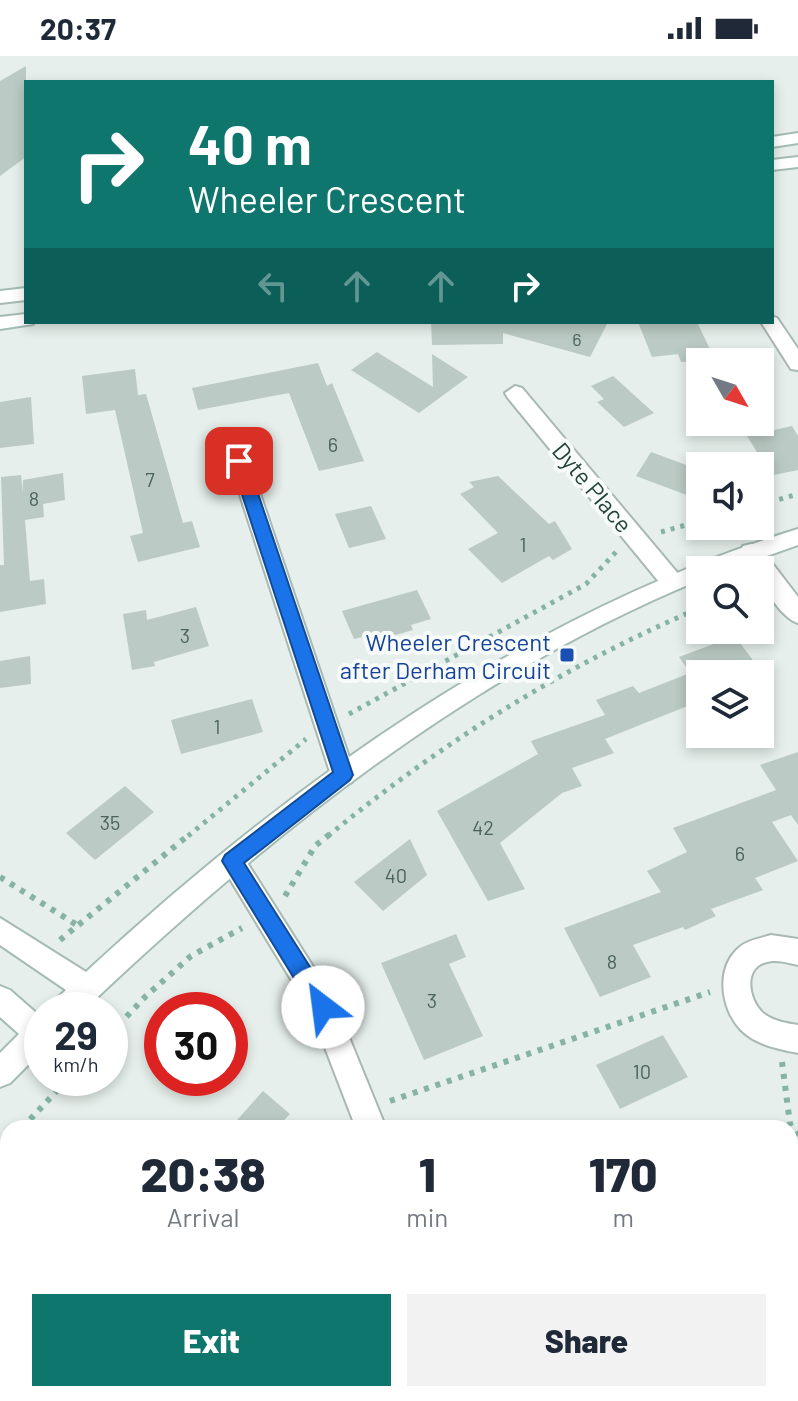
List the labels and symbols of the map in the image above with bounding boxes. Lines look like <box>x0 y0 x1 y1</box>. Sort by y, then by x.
house number: 6 <box>572 328 582 350</box>
north arrow <box>686 348 774 436</box>
pin <box>205 427 273 495</box>
house number: 6 <box>328 432 338 456</box>
street label: Dyte Place <box>547 436 639 538</box>
house number: 7 <box>145 467 155 491</box>
house number: 8 <box>29 486 39 510</box>
house number: 1 <box>520 532 527 556</box>
house number: 3 <box>180 623 190 647</box>
place label: Wheeler Crescent after Derham Circuit <box>340 627 551 684</box>
marker: Wheeler Crescent after Derham Circuit <box>558 646 576 664</box>
house number: 1 <box>214 714 221 738</box>
house number: 35 <box>100 810 120 834</box>
house number: 42 <box>472 815 494 839</box>
house number: 6 <box>735 841 745 865</box>
house number: 40 <box>385 863 407 887</box>
house number: 8 <box>607 949 617 973</box>
position arrow <box>281 965 365 1049</box>
house number: 3 <box>427 988 437 1012</box>
speed limit sign: 30 <box>144 992 248 1096</box>
house number: 10 <box>633 1059 651 1083</box>

